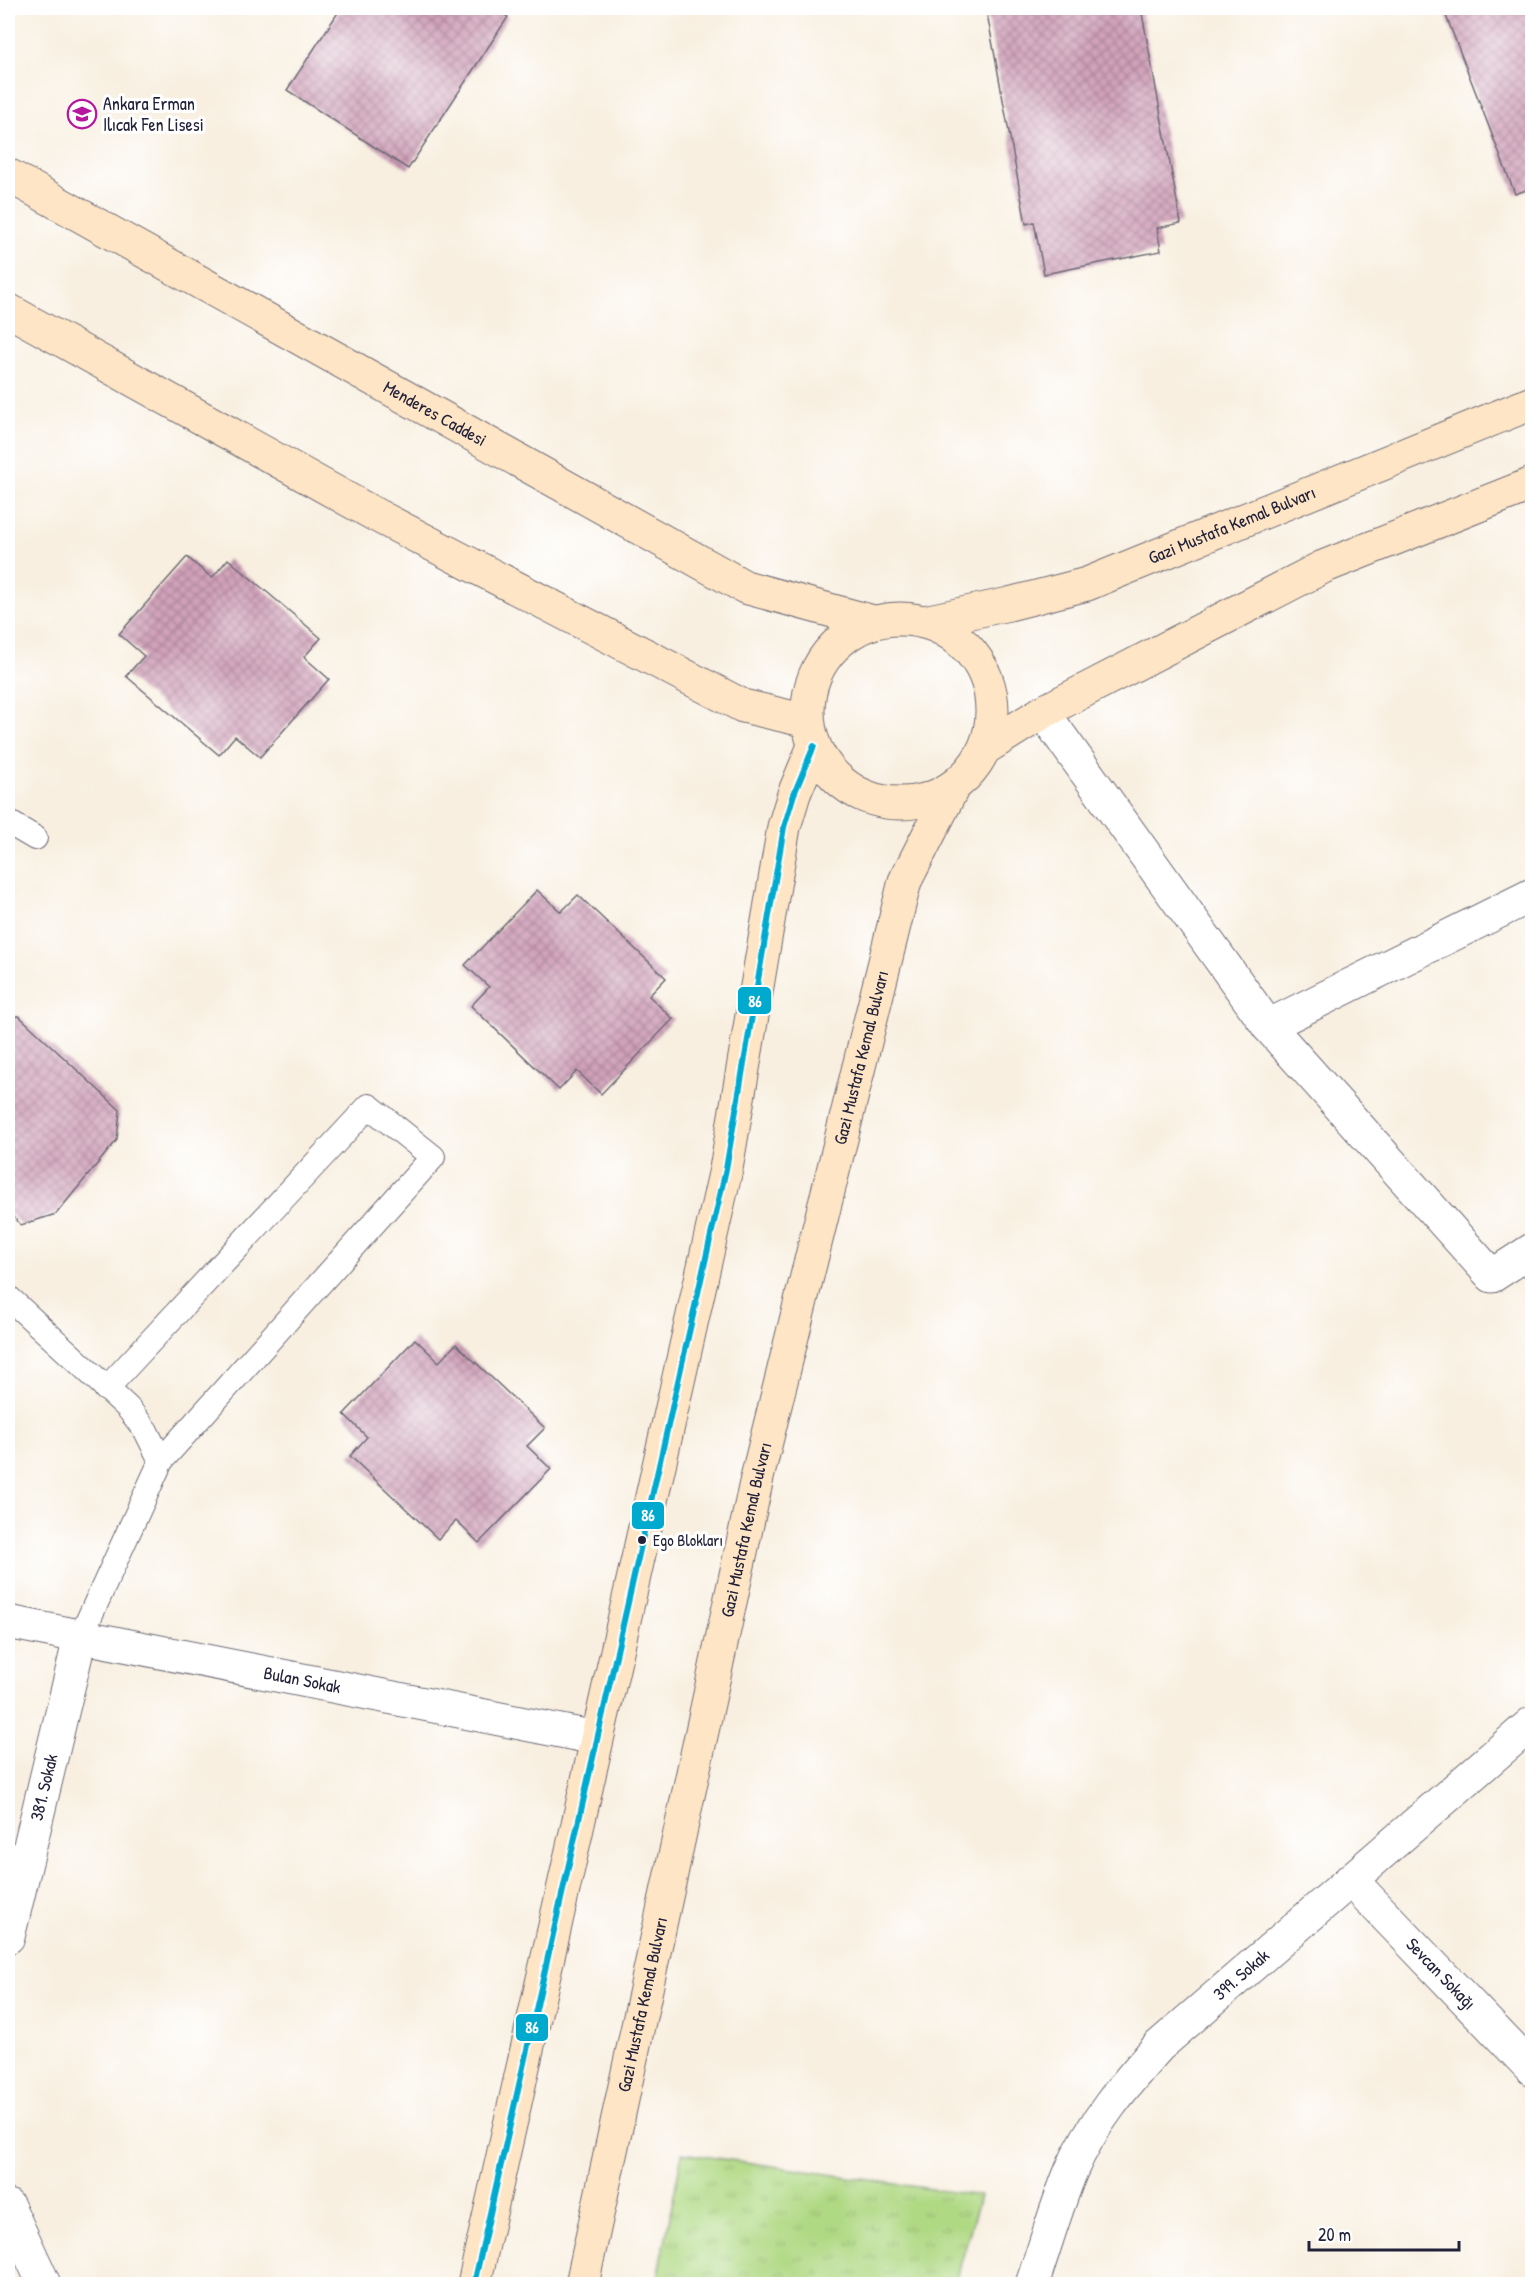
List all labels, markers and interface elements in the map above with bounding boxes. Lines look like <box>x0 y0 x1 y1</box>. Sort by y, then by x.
place label: Ankara Erman Ilıcak Fen Lisesi <box>103 91 204 137</box>
school or university icon: Ankara Erman Ilıcak Fen Lisesi <box>66 98 98 130</box>
street label: Menderes Caddesi <box>379 374 491 452</box>
street label: Gazi Mustafa Kemal Bulvarı <box>1144 479 1319 570</box>
street label: Gazi Mustafa Kemal Bulvarı <box>827 968 894 1147</box>
line badge: 86 <box>737 986 772 1015</box>
text: 86 <box>748 990 762 1012</box>
street label: Gazi Mustafa Kemal Bulvarı <box>714 1439 777 1619</box>
line badge: 86 <box>631 1501 665 1530</box>
text: 86 <box>641 1504 655 1526</box>
place label: Ego Blokları <box>653 1529 723 1551</box>
marker: Ego Blokları <box>636 1534 648 1546</box>
street label: Bulan Sokak <box>262 1660 344 1699</box>
street label: 381. Sokak <box>23 1751 64 1823</box>
street label: Gazi Mustafa Kemal Bulvarı <box>611 1914 673 2094</box>
street label: Sevcan Sokağı <box>1401 1932 1482 2015</box>
street label: 399. Sokak <box>1208 1943 1275 2006</box>
line badge: 86 <box>515 2013 549 2042</box>
text: 86 <box>525 2016 539 2038</box>
scale bar <box>1309 2214 1459 2252</box>
text: 20 m <box>1318 2222 1351 2247</box>

